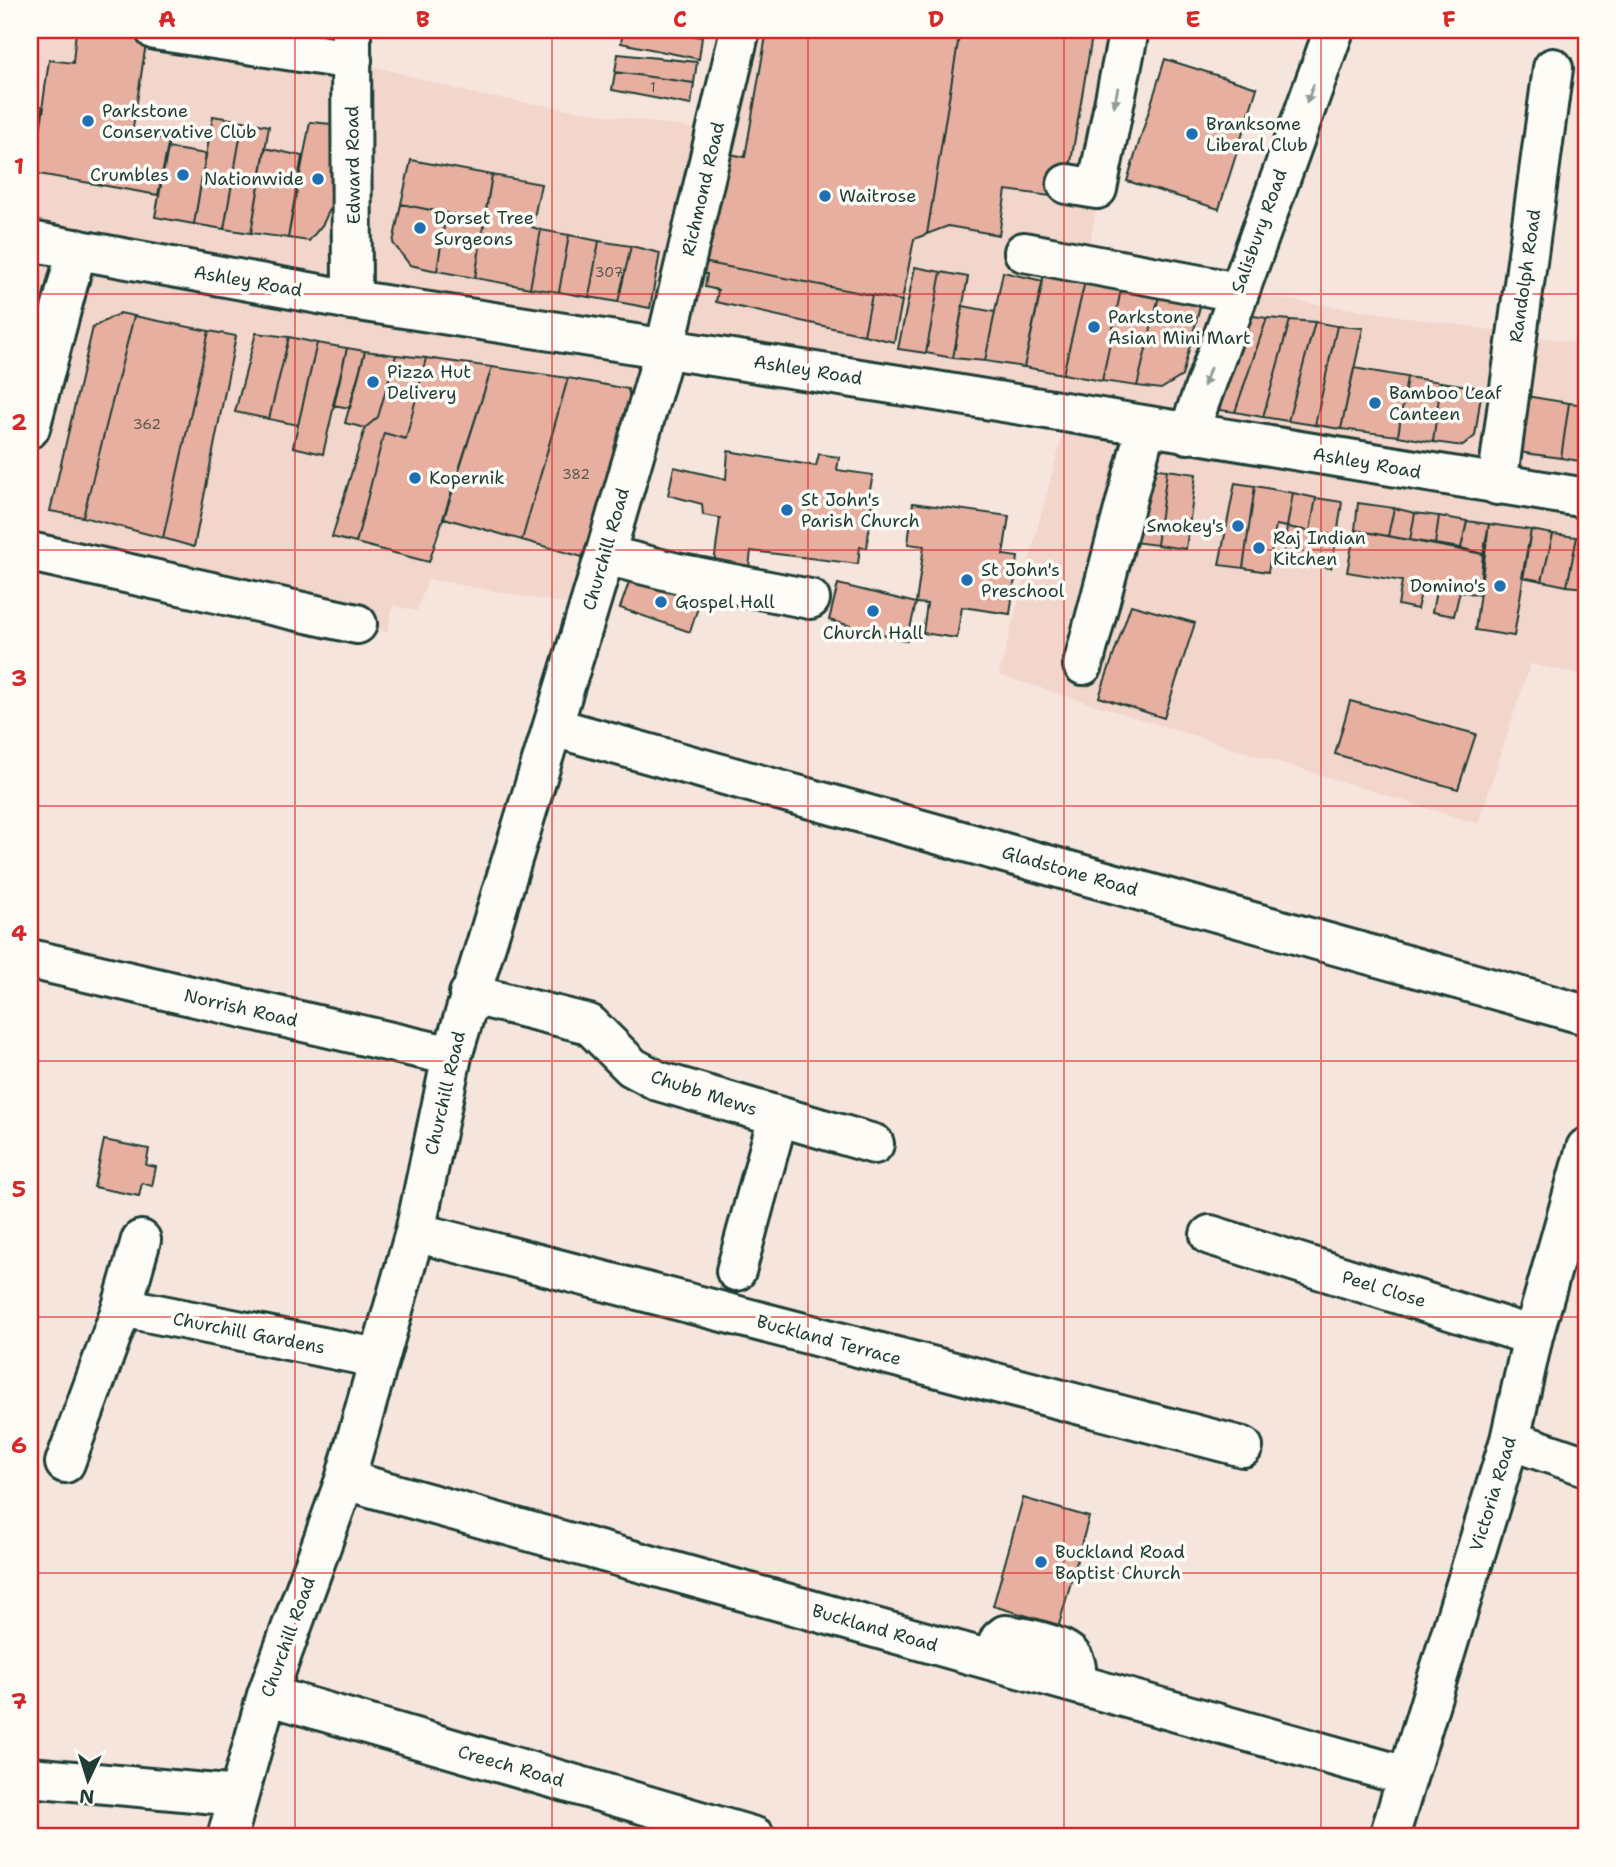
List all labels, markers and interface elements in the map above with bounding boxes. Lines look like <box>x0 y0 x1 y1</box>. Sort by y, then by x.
text: A <box>158 4 176 34</box>
text: B <box>416 4 430 34</box>
text: C <box>673 4 687 34</box>
text: D <box>928 4 944 34</box>
text: E <box>1185 4 1201 34</box>
text: F <box>1442 4 1456 34</box>
house number: 1 <box>650 78 656 96</box>
one-way arrow <box>1304 83 1315 104</box>
one-way arrow <box>1110 86 1121 108</box>
place label: Parkstone Conservative Club <box>102 99 257 144</box>
street label: Edward Road <box>340 105 366 225</box>
place label: Branksome Liberal Club <box>1206 112 1308 157</box>
marker: Parkstone Conservative Club <box>80 113 96 129</box>
street label: Richmond Road <box>676 120 730 258</box>
marker: Branksome Liberal Club <box>1184 126 1200 142</box>
text: 1 <box>14 151 24 181</box>
place label: Crumbles <box>90 163 169 187</box>
street label: Salisbury Road <box>1225 166 1293 296</box>
marker: Crumbles <box>175 167 191 183</box>
place label: Nationwide <box>204 167 304 191</box>
marker: Nationwide <box>310 171 326 187</box>
place label: Waitrose <box>839 184 916 208</box>
marker: Waitrose <box>817 188 833 204</box>
place label: Dorset Tree Surgeons <box>434 206 534 251</box>
street label: Randolph Road <box>1504 208 1546 344</box>
marker: Dorset Tree Surgeons <box>412 220 428 236</box>
street label: Ashley Road <box>192 260 304 302</box>
house number: 307 <box>595 263 623 281</box>
place label: Parkstone Asian Mini Mart <box>1108 305 1251 350</box>
marker: Parkstone Asian Mini Mart <box>1086 319 1102 335</box>
street label: Ashley Road <box>752 350 864 390</box>
place label: Pizza Hut Delivery <box>387 360 471 405</box>
one-way arrow <box>1201 366 1212 387</box>
marker: Pizza Hut Delivery <box>365 374 381 390</box>
place label: Bamboo Leaf Canteen <box>1389 381 1502 426</box>
marker: Bamboo Leaf Canteen <box>1367 395 1383 411</box>
text: 2 <box>11 407 27 437</box>
house number: 362 <box>133 415 161 433</box>
street label: Ashley Road <box>1311 442 1423 484</box>
house number: 382 <box>562 465 590 483</box>
place label: Kopernik <box>429 466 505 490</box>
marker: Kopernik <box>407 470 423 486</box>
street label: Churchill Road <box>577 485 635 613</box>
place label: St John's Parish Church <box>801 488 920 533</box>
marker: St John's Parish Church <box>779 502 795 518</box>
place label: Smokey's <box>1147 514 1224 538</box>
marker: Smokey's <box>1230 518 1246 534</box>
place label: Raj Indian Kitchen <box>1273 526 1366 571</box>
marker: Raj Indian Kitchen <box>1251 540 1267 556</box>
place label: St John's Preschool <box>981 558 1065 603</box>
marker: St John's Preschool <box>959 572 975 588</box>
place label: Domino's <box>1410 574 1486 598</box>
marker: Domino's <box>1492 578 1508 594</box>
place label: Gospel Hall <box>675 590 775 614</box>
marker: Gospel Hall <box>653 594 669 610</box>
marker: Church Hall <box>865 603 881 619</box>
place label: Church Hall <box>823 621 924 645</box>
text: 3 <box>11 663 27 693</box>
street label: Gladstone Road <box>999 840 1141 902</box>
text: 4 <box>11 918 27 948</box>
street label: Norrish Road <box>182 983 300 1033</box>
street label: Churchill Road <box>419 1029 471 1157</box>
street label: Chubb Mews <box>648 1064 760 1122</box>
text: 5 <box>12 1174 26 1204</box>
street label: Peel Close <box>1339 1265 1429 1313</box>
street label: Churchill Gardens <box>171 1306 327 1360</box>
street label: Buckland Terrace <box>754 1309 904 1371</box>
text: 6 <box>11 1430 27 1460</box>
street label: Victoria Road <box>1464 1434 1522 1554</box>
place label: Buckland Road Baptist Church <box>1055 1540 1185 1585</box>
marker: Buckland Road Baptist Church <box>1033 1554 1049 1570</box>
street label: Churchill Road <box>255 1574 321 1700</box>
street label: Buckland Road <box>809 1599 941 1657</box>
text: 7 <box>11 1686 27 1716</box>
street label: Creech Road <box>455 1739 567 1793</box>
north arrow <box>52 1744 122 1814</box>
text: N <box>78 1783 95 1809</box>

